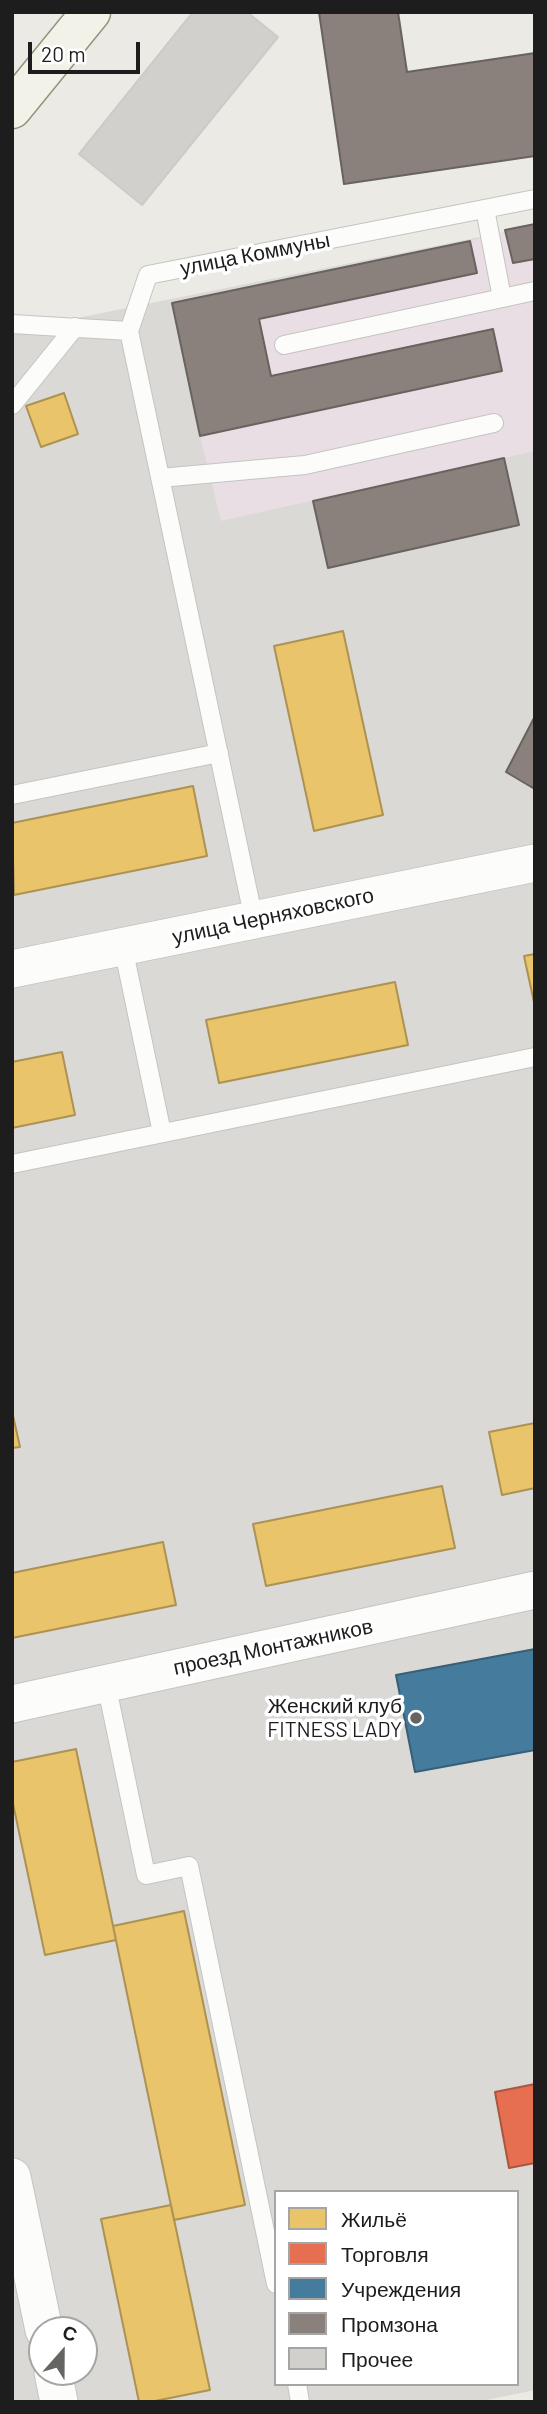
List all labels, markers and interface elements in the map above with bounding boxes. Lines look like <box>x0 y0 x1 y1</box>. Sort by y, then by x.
scale bar <box>32 28 144 72</box>
text: 20 m <box>41 41 86 66</box>
street label: улица Коммуны <box>178 227 332 281</box>
street label: улица Черняховского <box>170 882 376 950</box>
street label: проезд Монтажников <box>171 1614 375 1680</box>
place label: Женский клуб FITNESS LADY <box>267 1693 402 1743</box>
marker: Женский клуб FITNESS LADY <box>408 1710 424 1726</box>
legend <box>274 2190 519 2386</box>
text: Жильё <box>341 2206 407 2231</box>
text: Торговля <box>341 2241 429 2266</box>
text: Учреждения <box>341 2276 461 2301</box>
text: Промзона <box>341 2311 438 2336</box>
north arrow <box>28 2316 98 2386</box>
text: С <box>59 2320 81 2346</box>
text: Прочее <box>341 2346 413 2371</box>

